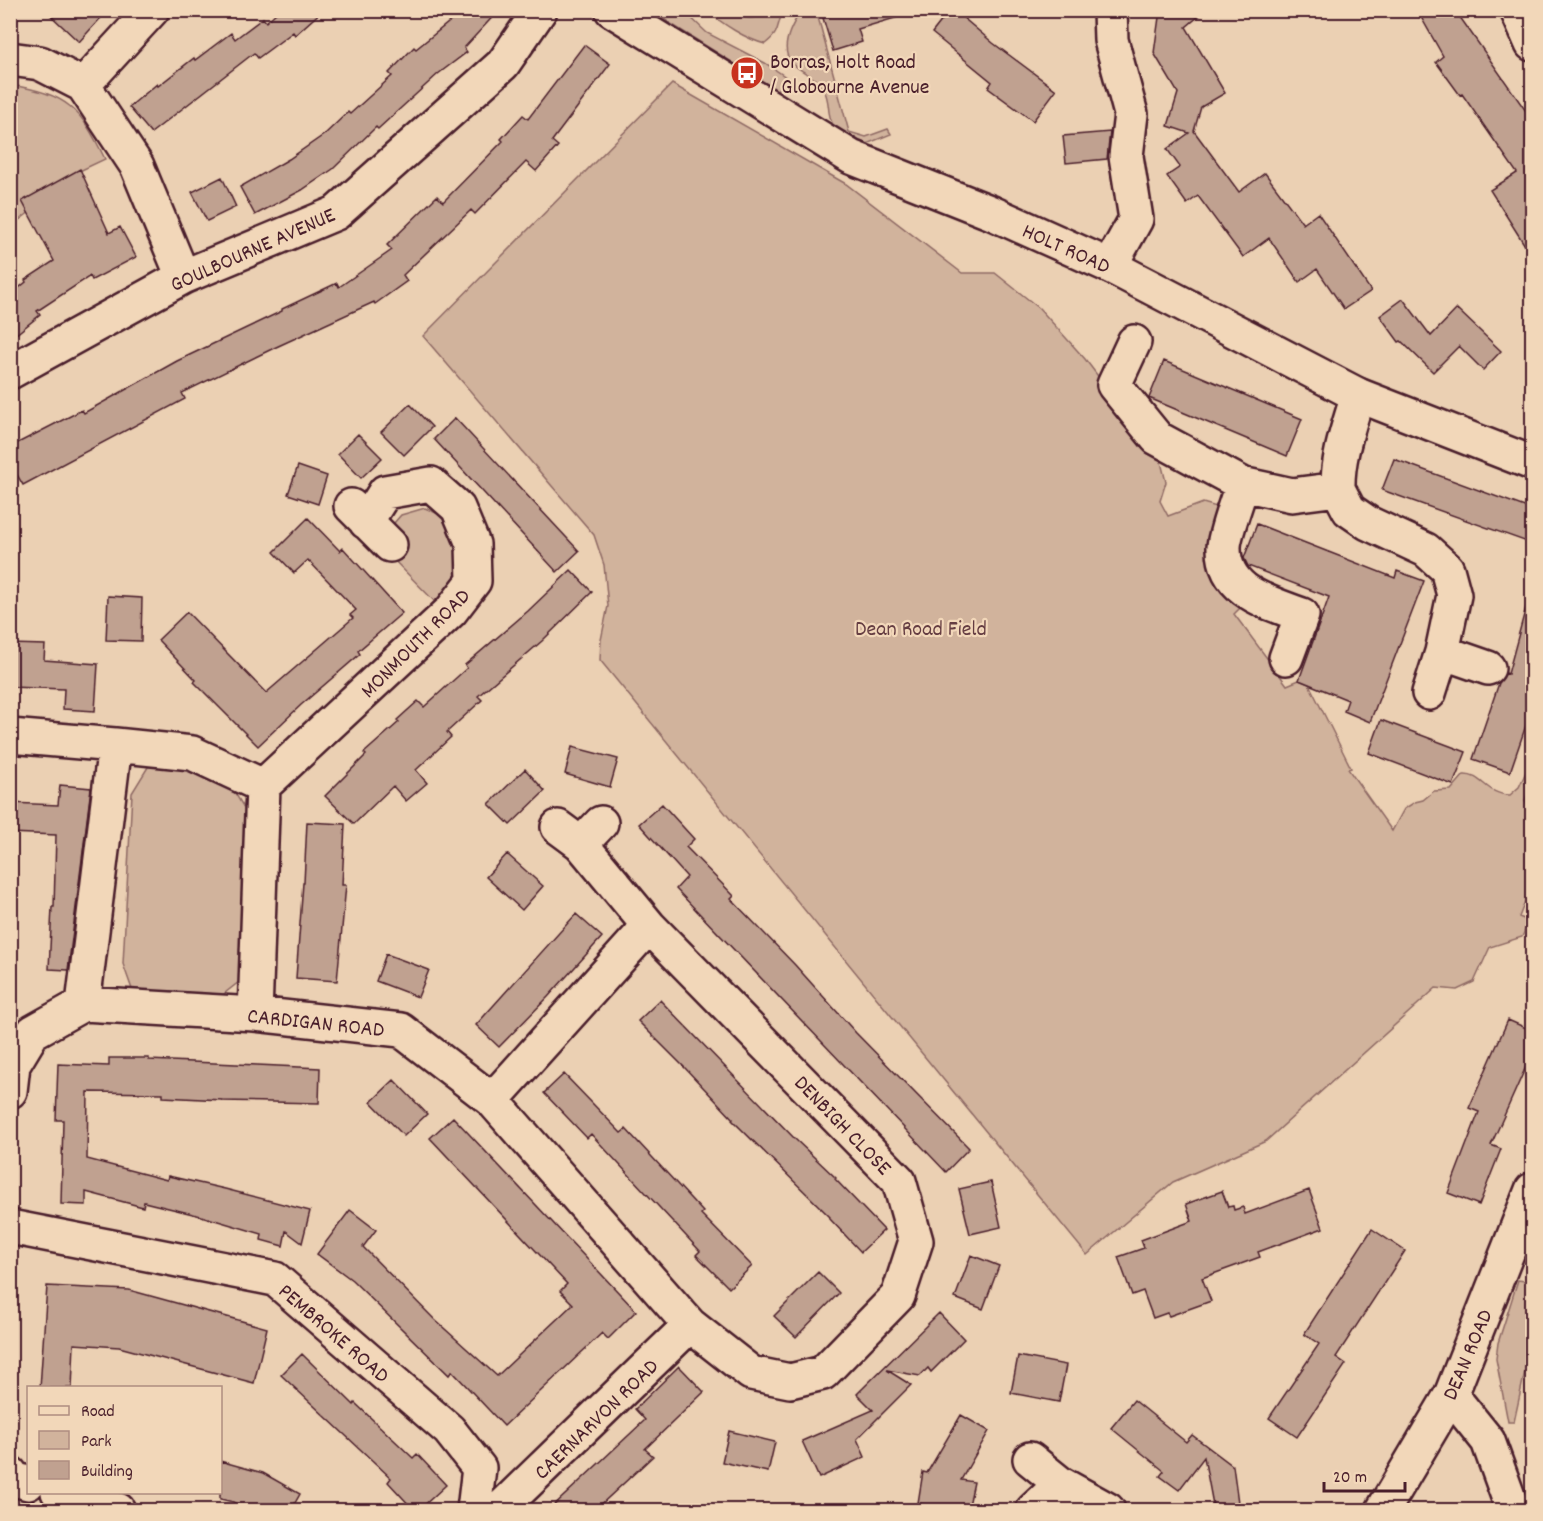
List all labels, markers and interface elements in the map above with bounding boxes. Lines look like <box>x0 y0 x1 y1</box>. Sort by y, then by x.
place label: Borras, Holt Road / Globourne Avenue <box>770 48 929 104</box>
bus stop icon: Borras, Holt Road / Globourne Avenue <box>729 55 765 91</box>
street label: GOULBOURNE AVENUE <box>166 201 341 301</box>
street label: HOLT ROAD <box>1017 217 1115 283</box>
street label: MONMOUTH ROAD <box>354 582 478 706</box>
park label: Dean Road Field <box>855 615 987 646</box>
street label: CARDIGAN ROAD <box>246 1002 386 1047</box>
street label: DENBIGH CLOSE <box>786 1069 897 1184</box>
street label: PEMBROKE ROAD <box>270 1277 395 1392</box>
street label: DEAN ROAD <box>1436 1305 1502 1406</box>
street label: CAERNARVON ROAD <box>528 1353 667 1488</box>
legend <box>27 1386 222 1494</box>
text: Road <box>81 1400 115 1425</box>
text: Park <box>81 1430 112 1455</box>
scale bar <box>1324 1455 1405 1493</box>
text: Building <box>81 1460 133 1485</box>
text: 20 m <box>1333 1466 1367 1491</box>

